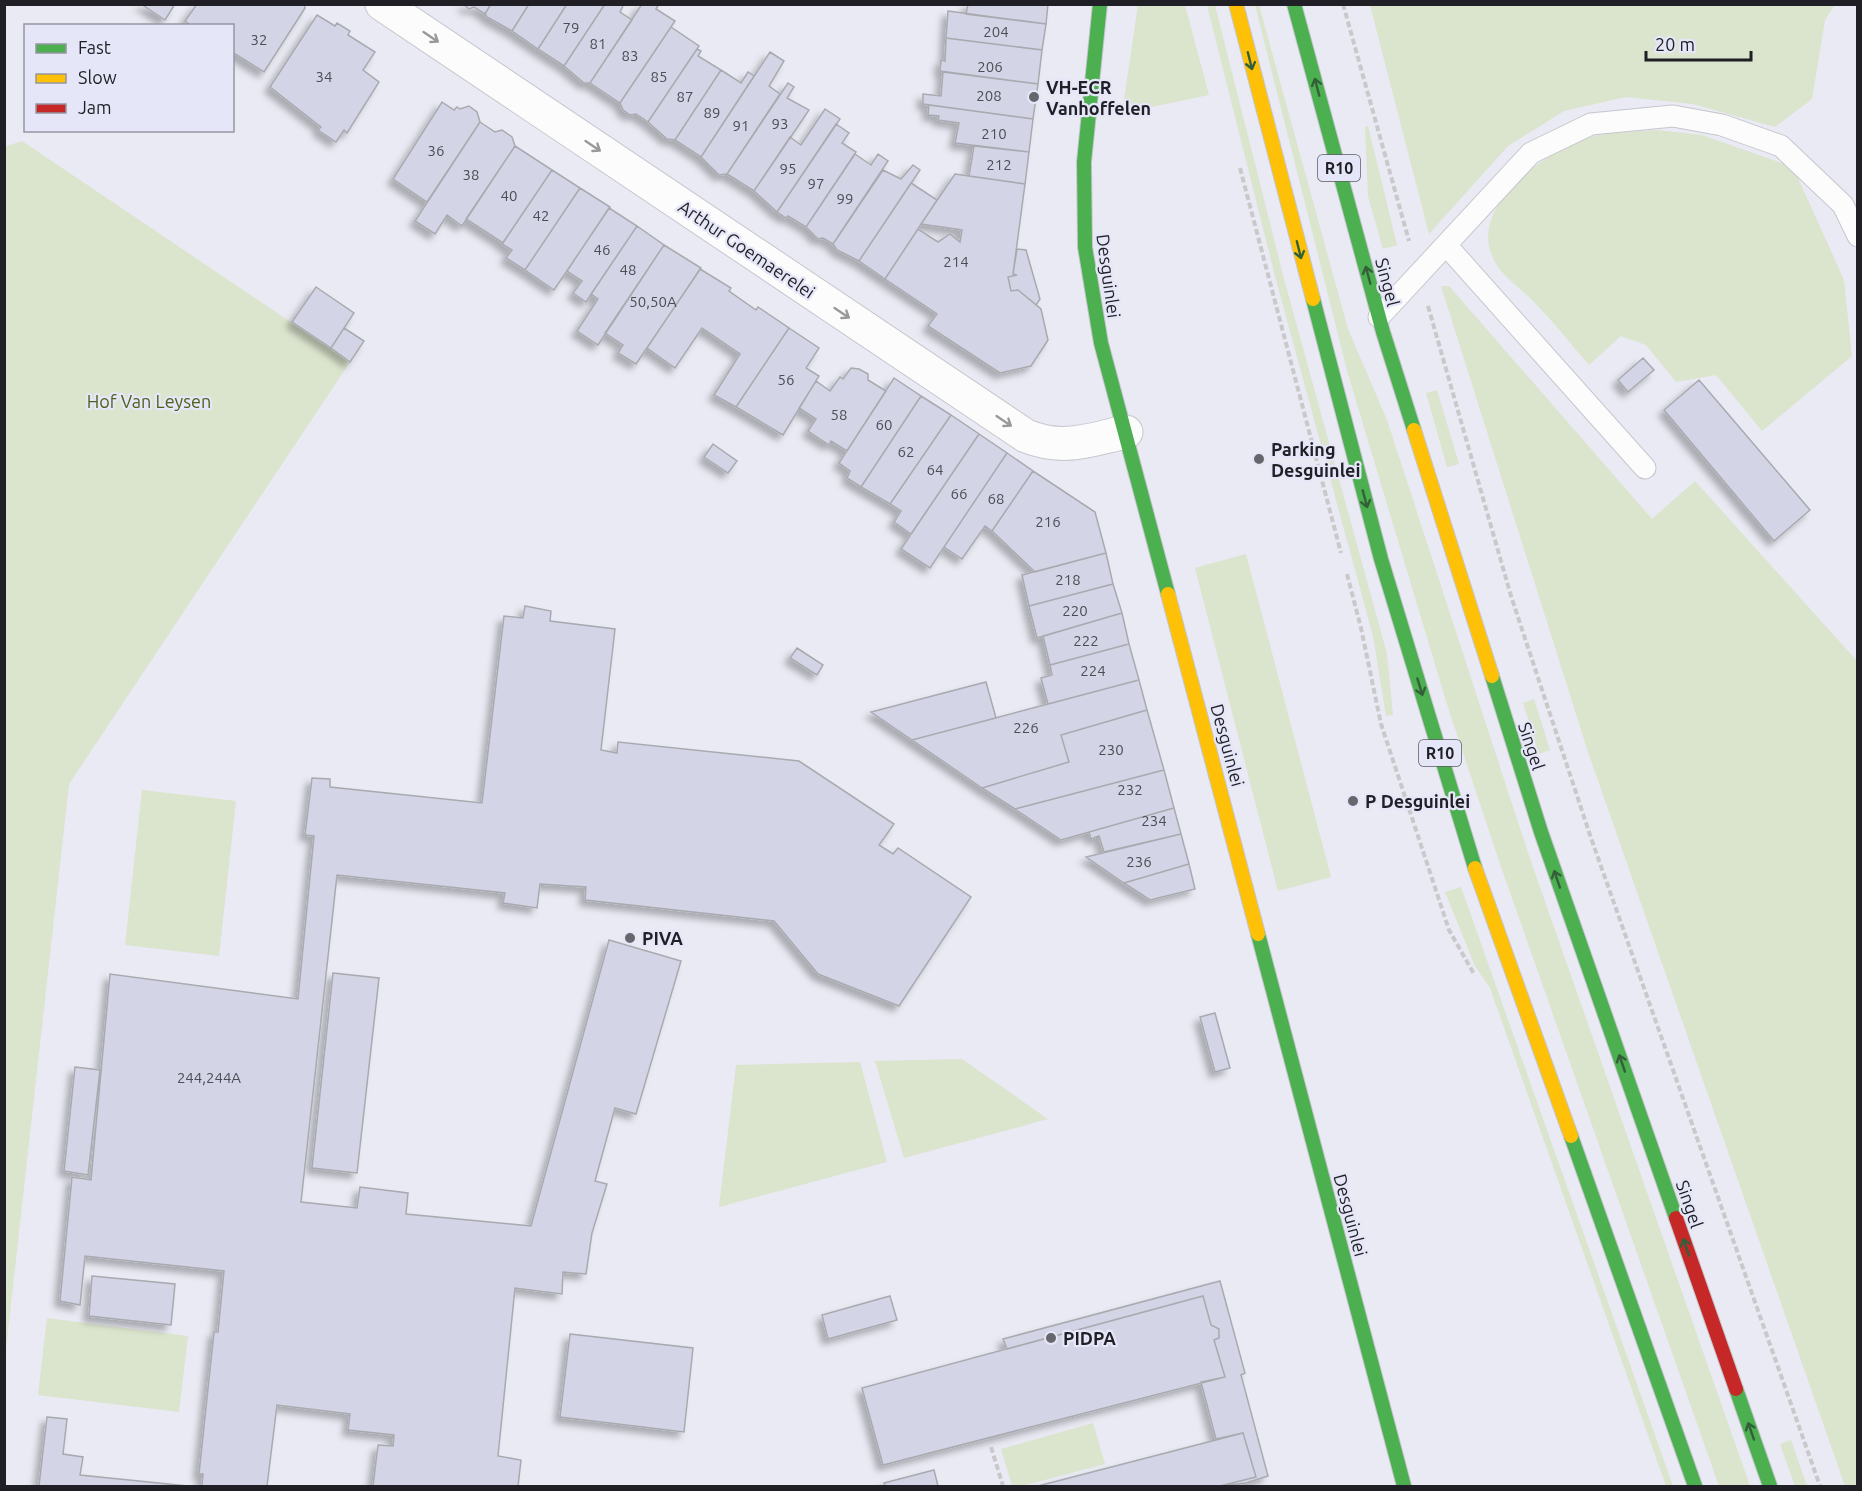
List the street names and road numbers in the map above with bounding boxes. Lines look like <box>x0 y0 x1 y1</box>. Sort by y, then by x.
road number: R10 <box>1318 155 1360 181</box>
street label: Arthur Goemaerelei <box>675 196 819 302</box>
street label: Desguinlei <box>1093 233 1125 319</box>
street label: Singel <box>1372 256 1404 309</box>
street label: Desguinlei <box>1207 701 1249 789</box>
street label: Singel <box>1515 720 1549 773</box>
road number: R10 <box>1419 740 1461 766</box>
street label: Desguinlei <box>1330 1171 1372 1259</box>
street label: Singel <box>1673 1178 1708 1231</box>

